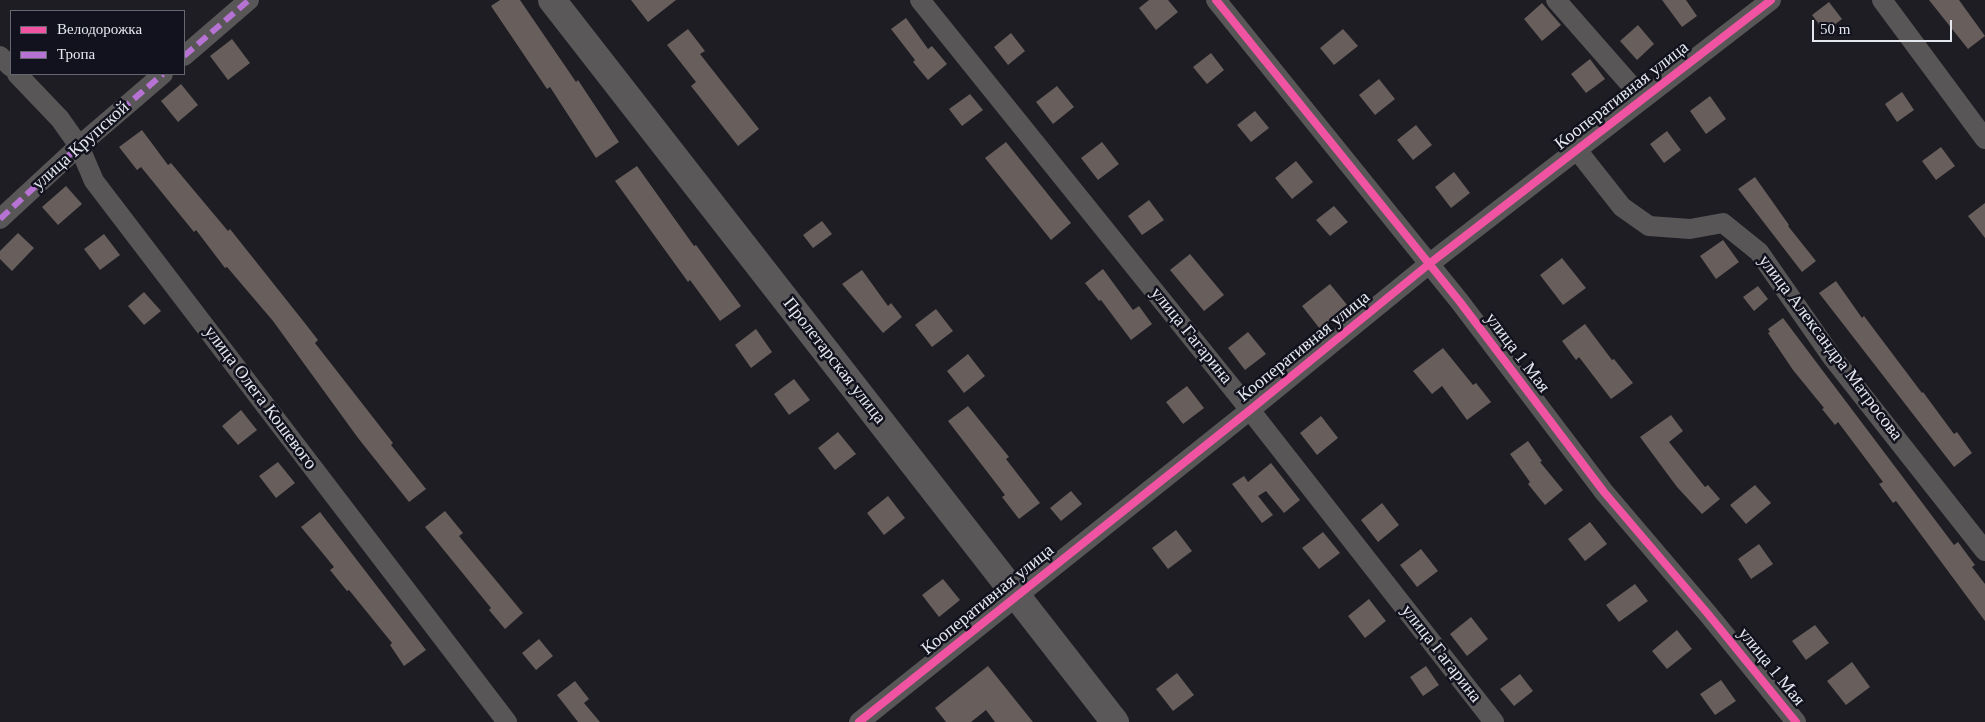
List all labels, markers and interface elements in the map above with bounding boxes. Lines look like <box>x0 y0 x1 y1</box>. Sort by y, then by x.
legend <box>10 10 185 75</box>
scale bar <box>1815 10 1955 42</box>
text: Велодорожка <box>57 21 142 37</box>
text: 50 m <box>1820 21 1850 37</box>
street label: Кооперативная улица <box>1551 37 1693 155</box>
text: Тропа <box>57 46 95 62</box>
street label: улица Крупской <box>28 97 134 195</box>
street label: улица Александра Матросова <box>1753 251 1907 445</box>
street label: улица Гагарина <box>1145 283 1237 389</box>
street label: Кооперативная улица <box>1233 287 1375 407</box>
street label: Пролетарская улица <box>778 293 890 429</box>
street label: улица 1 Мая <box>1480 309 1554 397</box>
street label: улица Олега Кошевого <box>199 322 321 474</box>
street label: Кооперативная улица <box>917 540 1059 660</box>
street label: улица Гагарина <box>1396 601 1486 707</box>
street label: улица 1 Мая <box>1733 623 1809 711</box>

